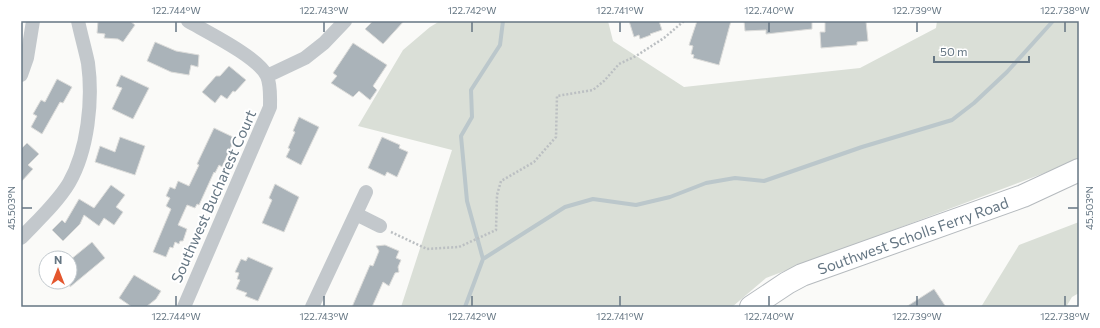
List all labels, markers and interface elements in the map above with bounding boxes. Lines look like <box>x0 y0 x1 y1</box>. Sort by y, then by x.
text: 122.744°W <box>151 4 201 16</box>
text: 122.743°W <box>300 4 348 16</box>
text: 122.742°W <box>448 4 496 16</box>
text: 122.741°W <box>596 4 644 16</box>
text: 122.740°W <box>744 4 794 16</box>
text: 122.739°W <box>892 4 942 16</box>
text: 122.738°W <box>1040 4 1090 16</box>
scale bar <box>934 38 1029 64</box>
text: 50 m <box>940 44 968 58</box>
street label: Southwest Bucharest Court <box>167 107 259 285</box>
text: 45.503°N <box>5 186 17 230</box>
text: 45.503°N <box>1083 186 1095 230</box>
street label: Southwest Scholls Ferry Road <box>815 193 1011 278</box>
north arrow <box>38 250 78 290</box>
text: N <box>54 253 62 266</box>
text: 122.744°W <box>151 310 201 322</box>
text: 122.743°W <box>300 310 348 322</box>
text: 122.742°W <box>448 310 496 322</box>
text: 122.741°W <box>596 310 644 322</box>
text: 122.740°W <box>744 310 794 322</box>
text: 122.739°W <box>892 310 942 322</box>
text: 122.738°W <box>1040 310 1090 322</box>

